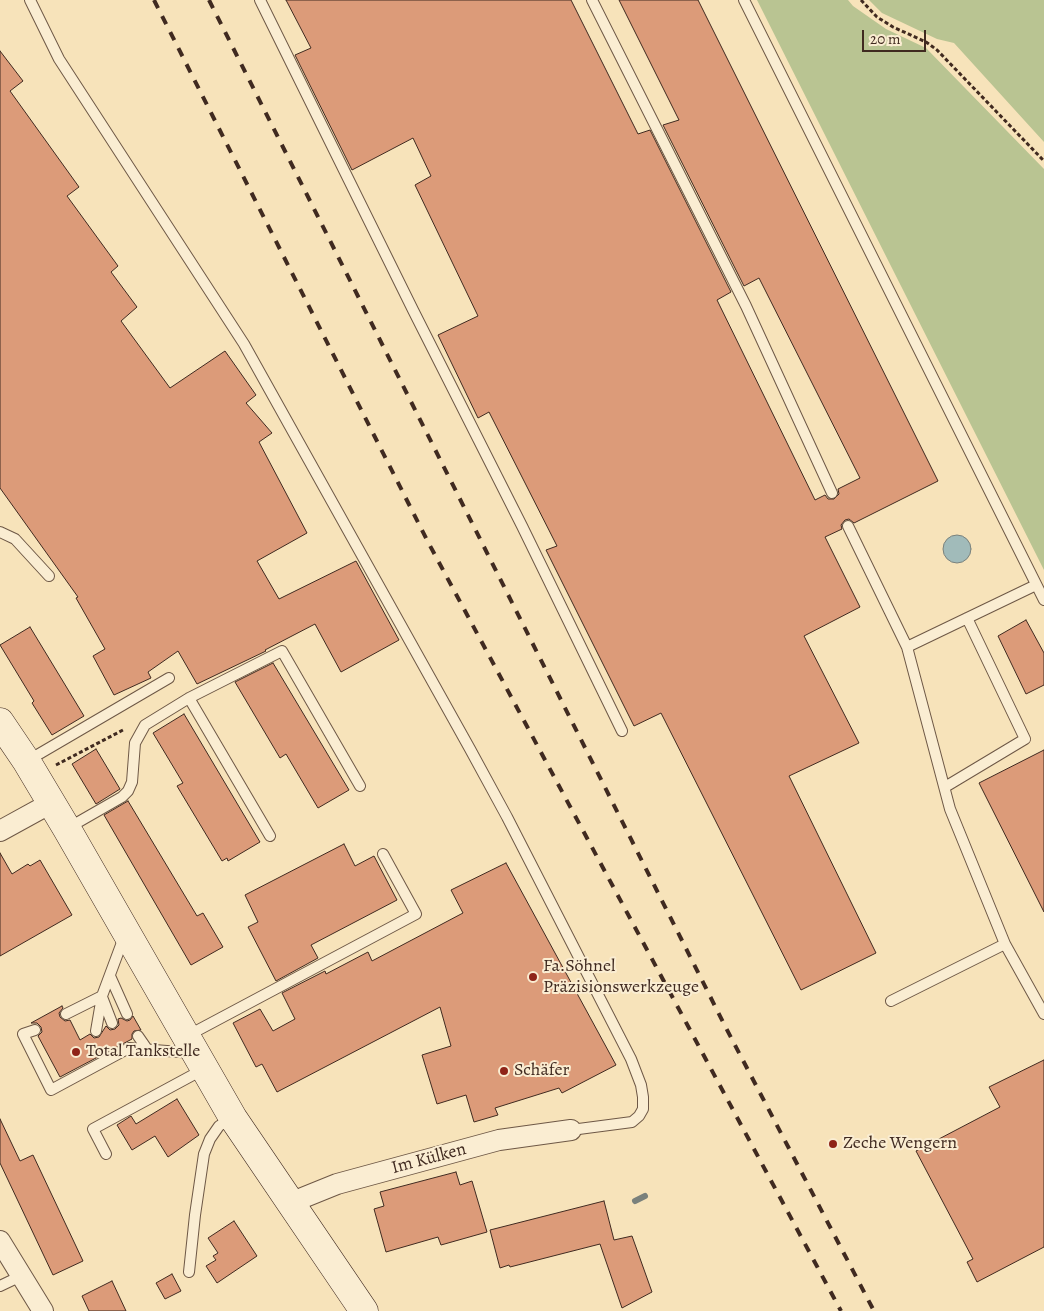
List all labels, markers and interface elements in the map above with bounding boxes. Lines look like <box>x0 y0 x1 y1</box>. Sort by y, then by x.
scale bar <box>864 20 928 52</box>
text: 20 m <box>870 29 901 49</box>
place label: Fa.Söhnel Präzisionswerkzeuge <box>543 956 699 999</box>
marker: Fa.Söhnel Präzisionswerkzeuge <box>527 971 539 983</box>
place label: Total Tankstelle <box>86 1041 200 1063</box>
marker: Total Tankstelle <box>70 1046 82 1058</box>
place label: Schäfer <box>514 1060 569 1082</box>
marker: Schäfer <box>498 1065 510 1077</box>
place label: Zeche Wengern <box>843 1133 957 1155</box>
marker: Zeche Wengern <box>827 1138 839 1150</box>
street label: Im Külken <box>389 1139 469 1179</box>

